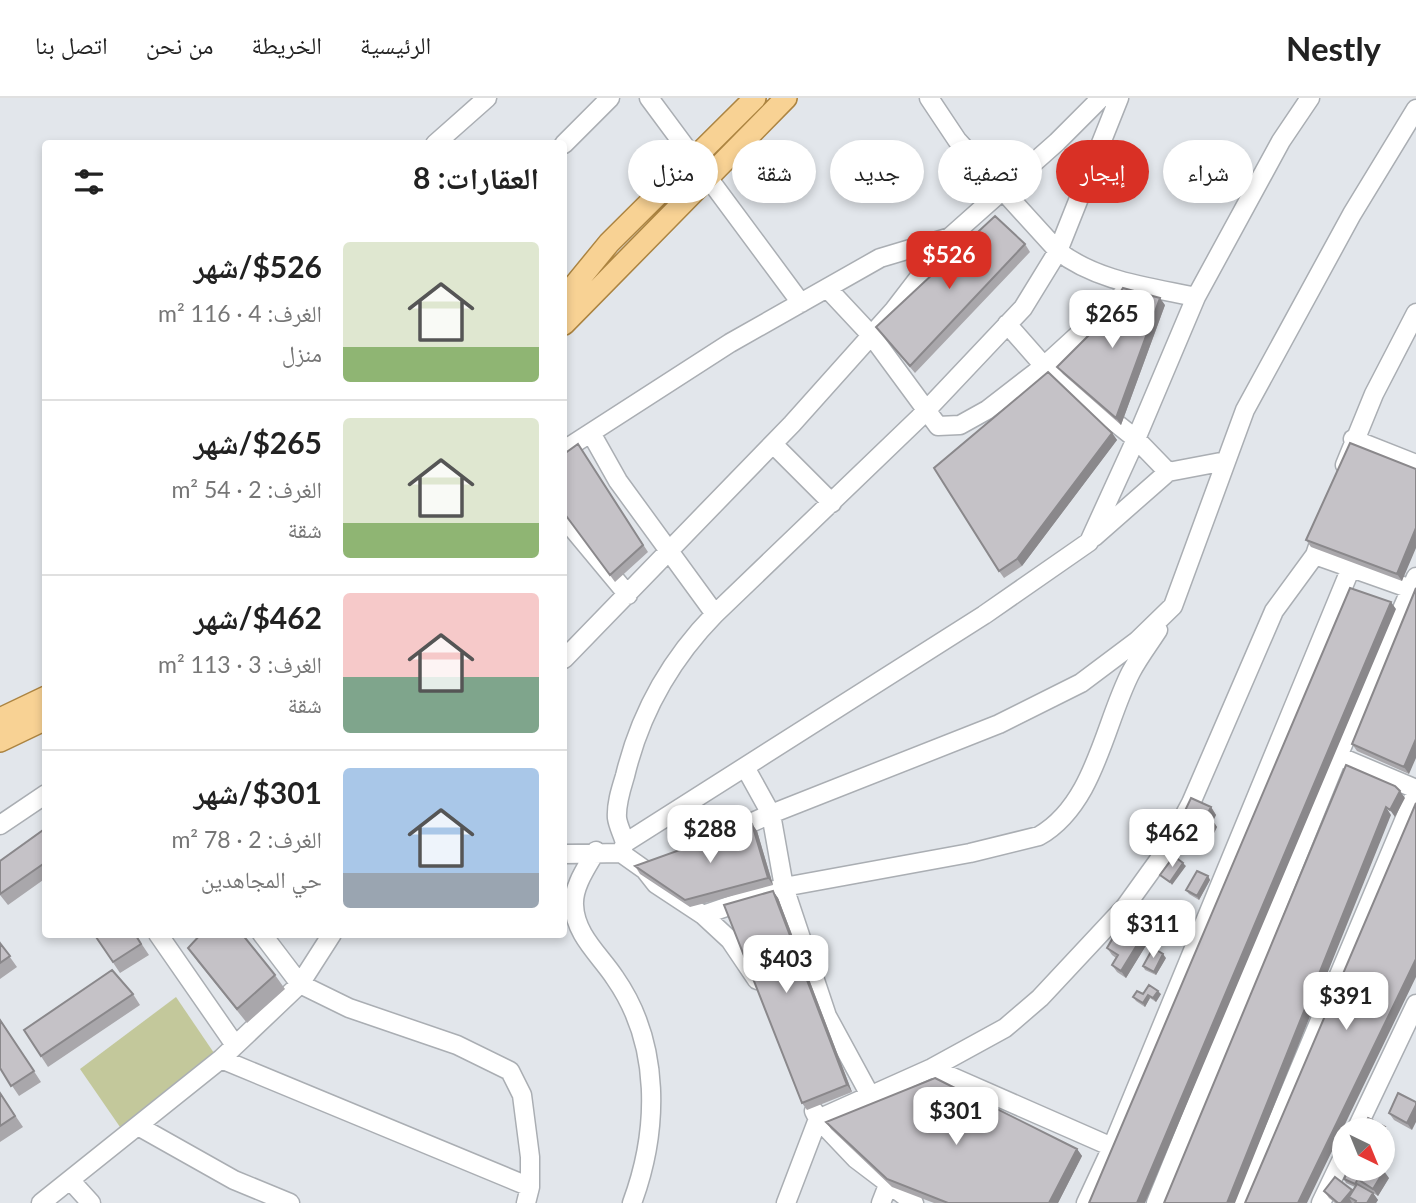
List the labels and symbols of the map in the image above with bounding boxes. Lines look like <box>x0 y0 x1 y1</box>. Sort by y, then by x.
pin: $526 <box>908 232 990 291</box>
pin: $265 <box>1071 290 1153 350</box>
pin: $288 <box>669 806 751 865</box>
pin: $462 <box>1131 810 1213 869</box>
pin: $311 <box>1112 900 1194 960</box>
pin: $403 <box>745 936 827 995</box>
pin: $391 <box>1305 972 1387 1032</box>
pin: $301 <box>915 1088 997 1147</box>
north arrow <box>1332 1118 1395 1181</box>

